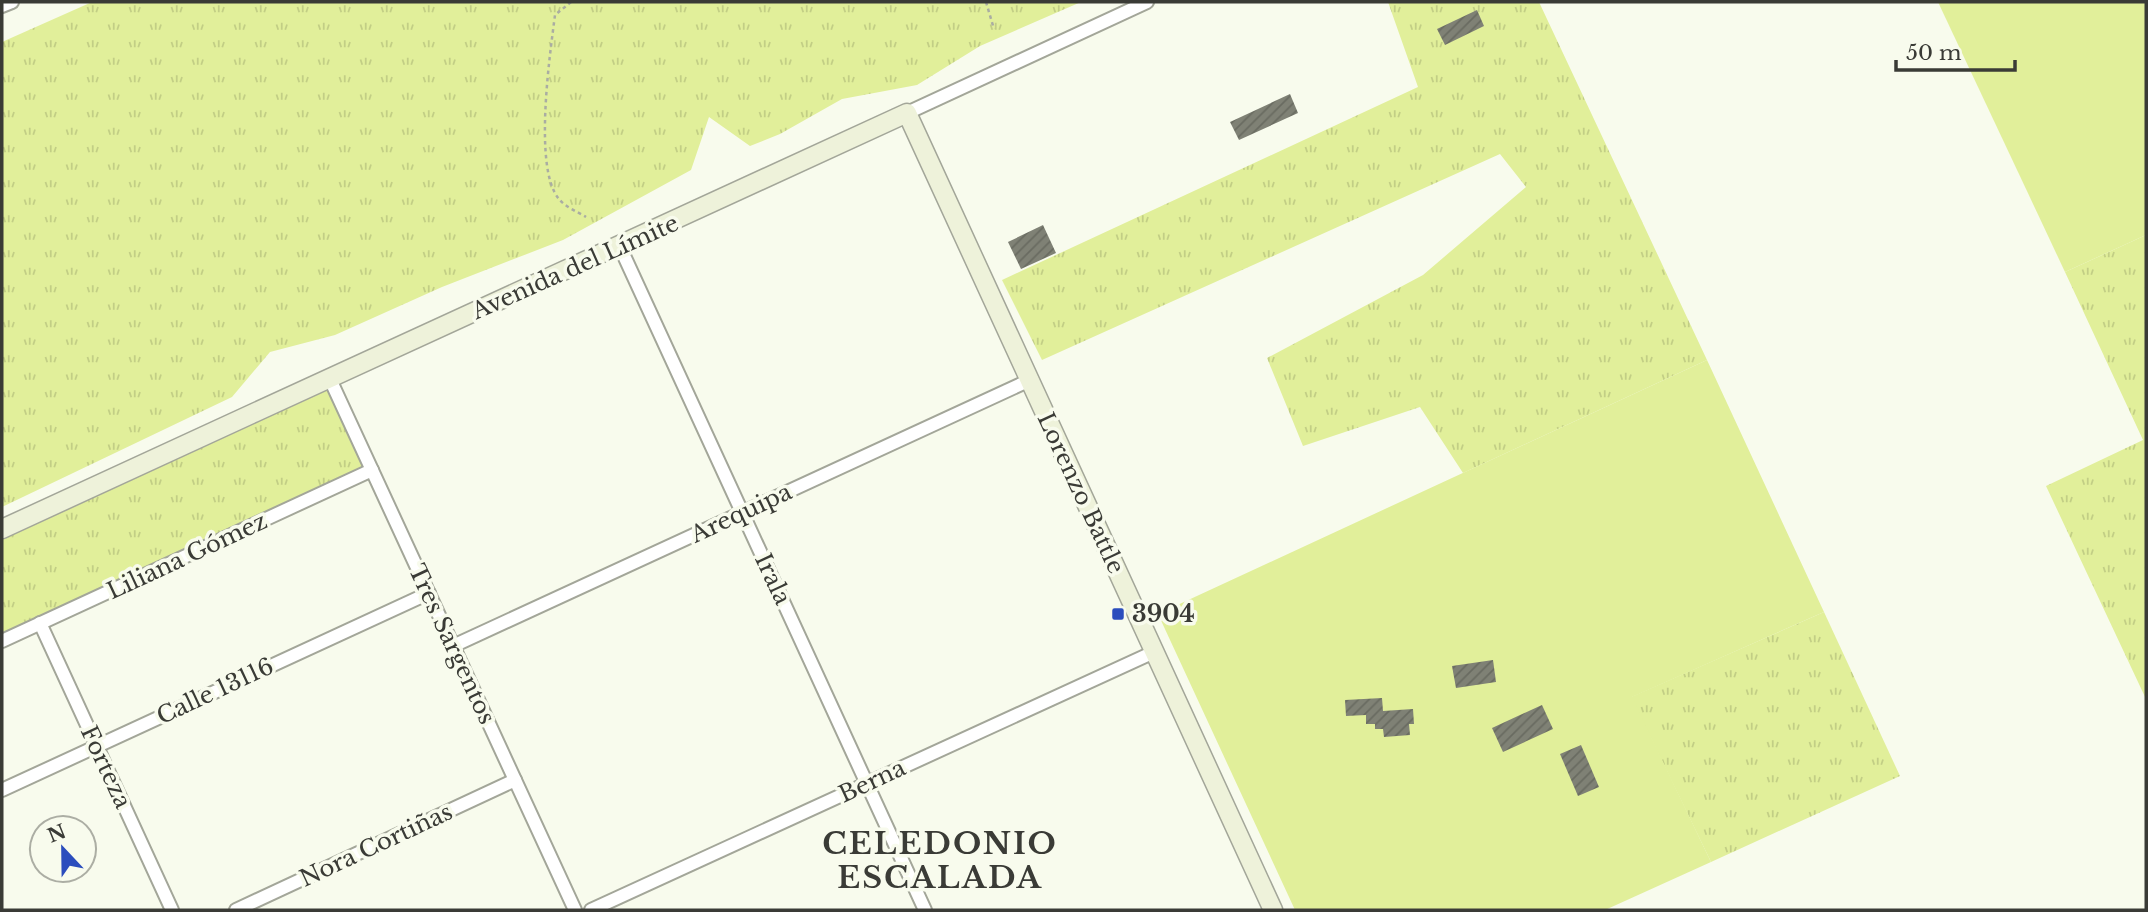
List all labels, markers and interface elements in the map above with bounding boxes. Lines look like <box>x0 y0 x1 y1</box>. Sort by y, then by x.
scale bar <box>1896 28 2015 72</box>
text: 50 m <box>1906 40 1962 66</box>
street label: Avenida del Límite <box>466 209 683 326</box>
street label: Lorenzo Battle <box>1031 408 1131 578</box>
street label: Arequipa <box>685 477 796 549</box>
street label: Liliana Gómez <box>103 507 271 605</box>
street label: Irala <box>749 549 797 609</box>
street label: Tres Sargentos <box>403 560 501 728</box>
place label: 3904 <box>1132 600 1195 628</box>
marker: 3904 <box>1110 606 1126 622</box>
street label: Calle 13116 <box>152 652 278 730</box>
street label: Forteza <box>75 721 137 813</box>
street label: Berna <box>834 753 910 809</box>
street label: Nora Cortiñas <box>295 797 457 893</box>
north arrow <box>28 814 98 884</box>
text: N <box>44 820 70 848</box>
district label: CELEDONIO ESCALADA <box>822 825 1058 896</box>

